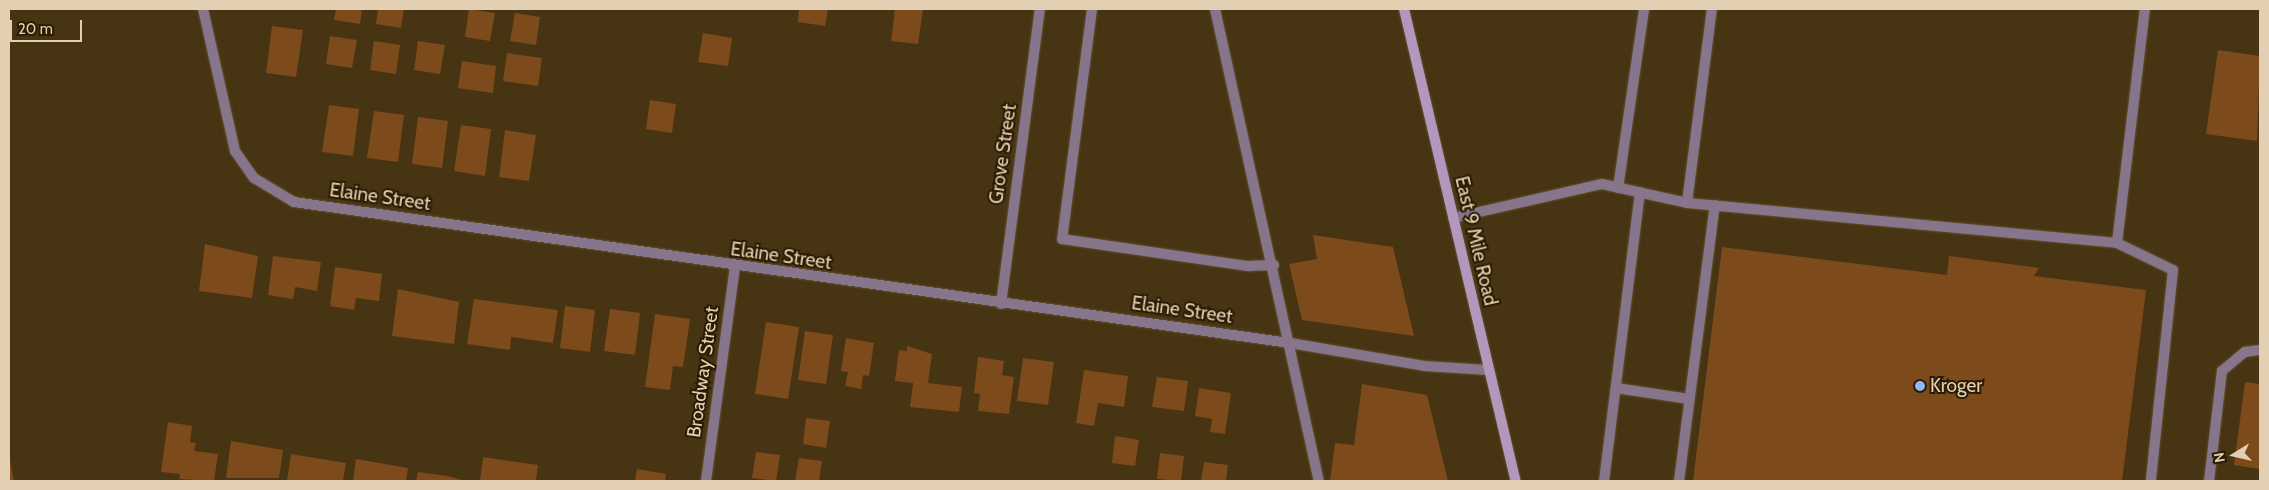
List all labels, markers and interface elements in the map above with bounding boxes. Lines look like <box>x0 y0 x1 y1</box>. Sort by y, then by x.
scale bar <box>12 10 85 42</box>
text: 20 m <box>18 20 53 38</box>
street label: Grove Street <box>985 103 1021 205</box>
street label: East 9 Mile Road <box>1450 174 1502 308</box>
street label: Elaine Street <box>328 179 432 215</box>
street label: Elaine Street <box>729 238 833 274</box>
street label: Elaine Street <box>1130 292 1234 328</box>
street label: Broadway Street <box>683 305 723 439</box>
place label: Kroger <box>1930 375 1982 397</box>
marker: Kroger <box>1914 380 1926 392</box>
north arrow <box>2209 430 2259 480</box>
text: N <box>2210 451 2229 464</box>

